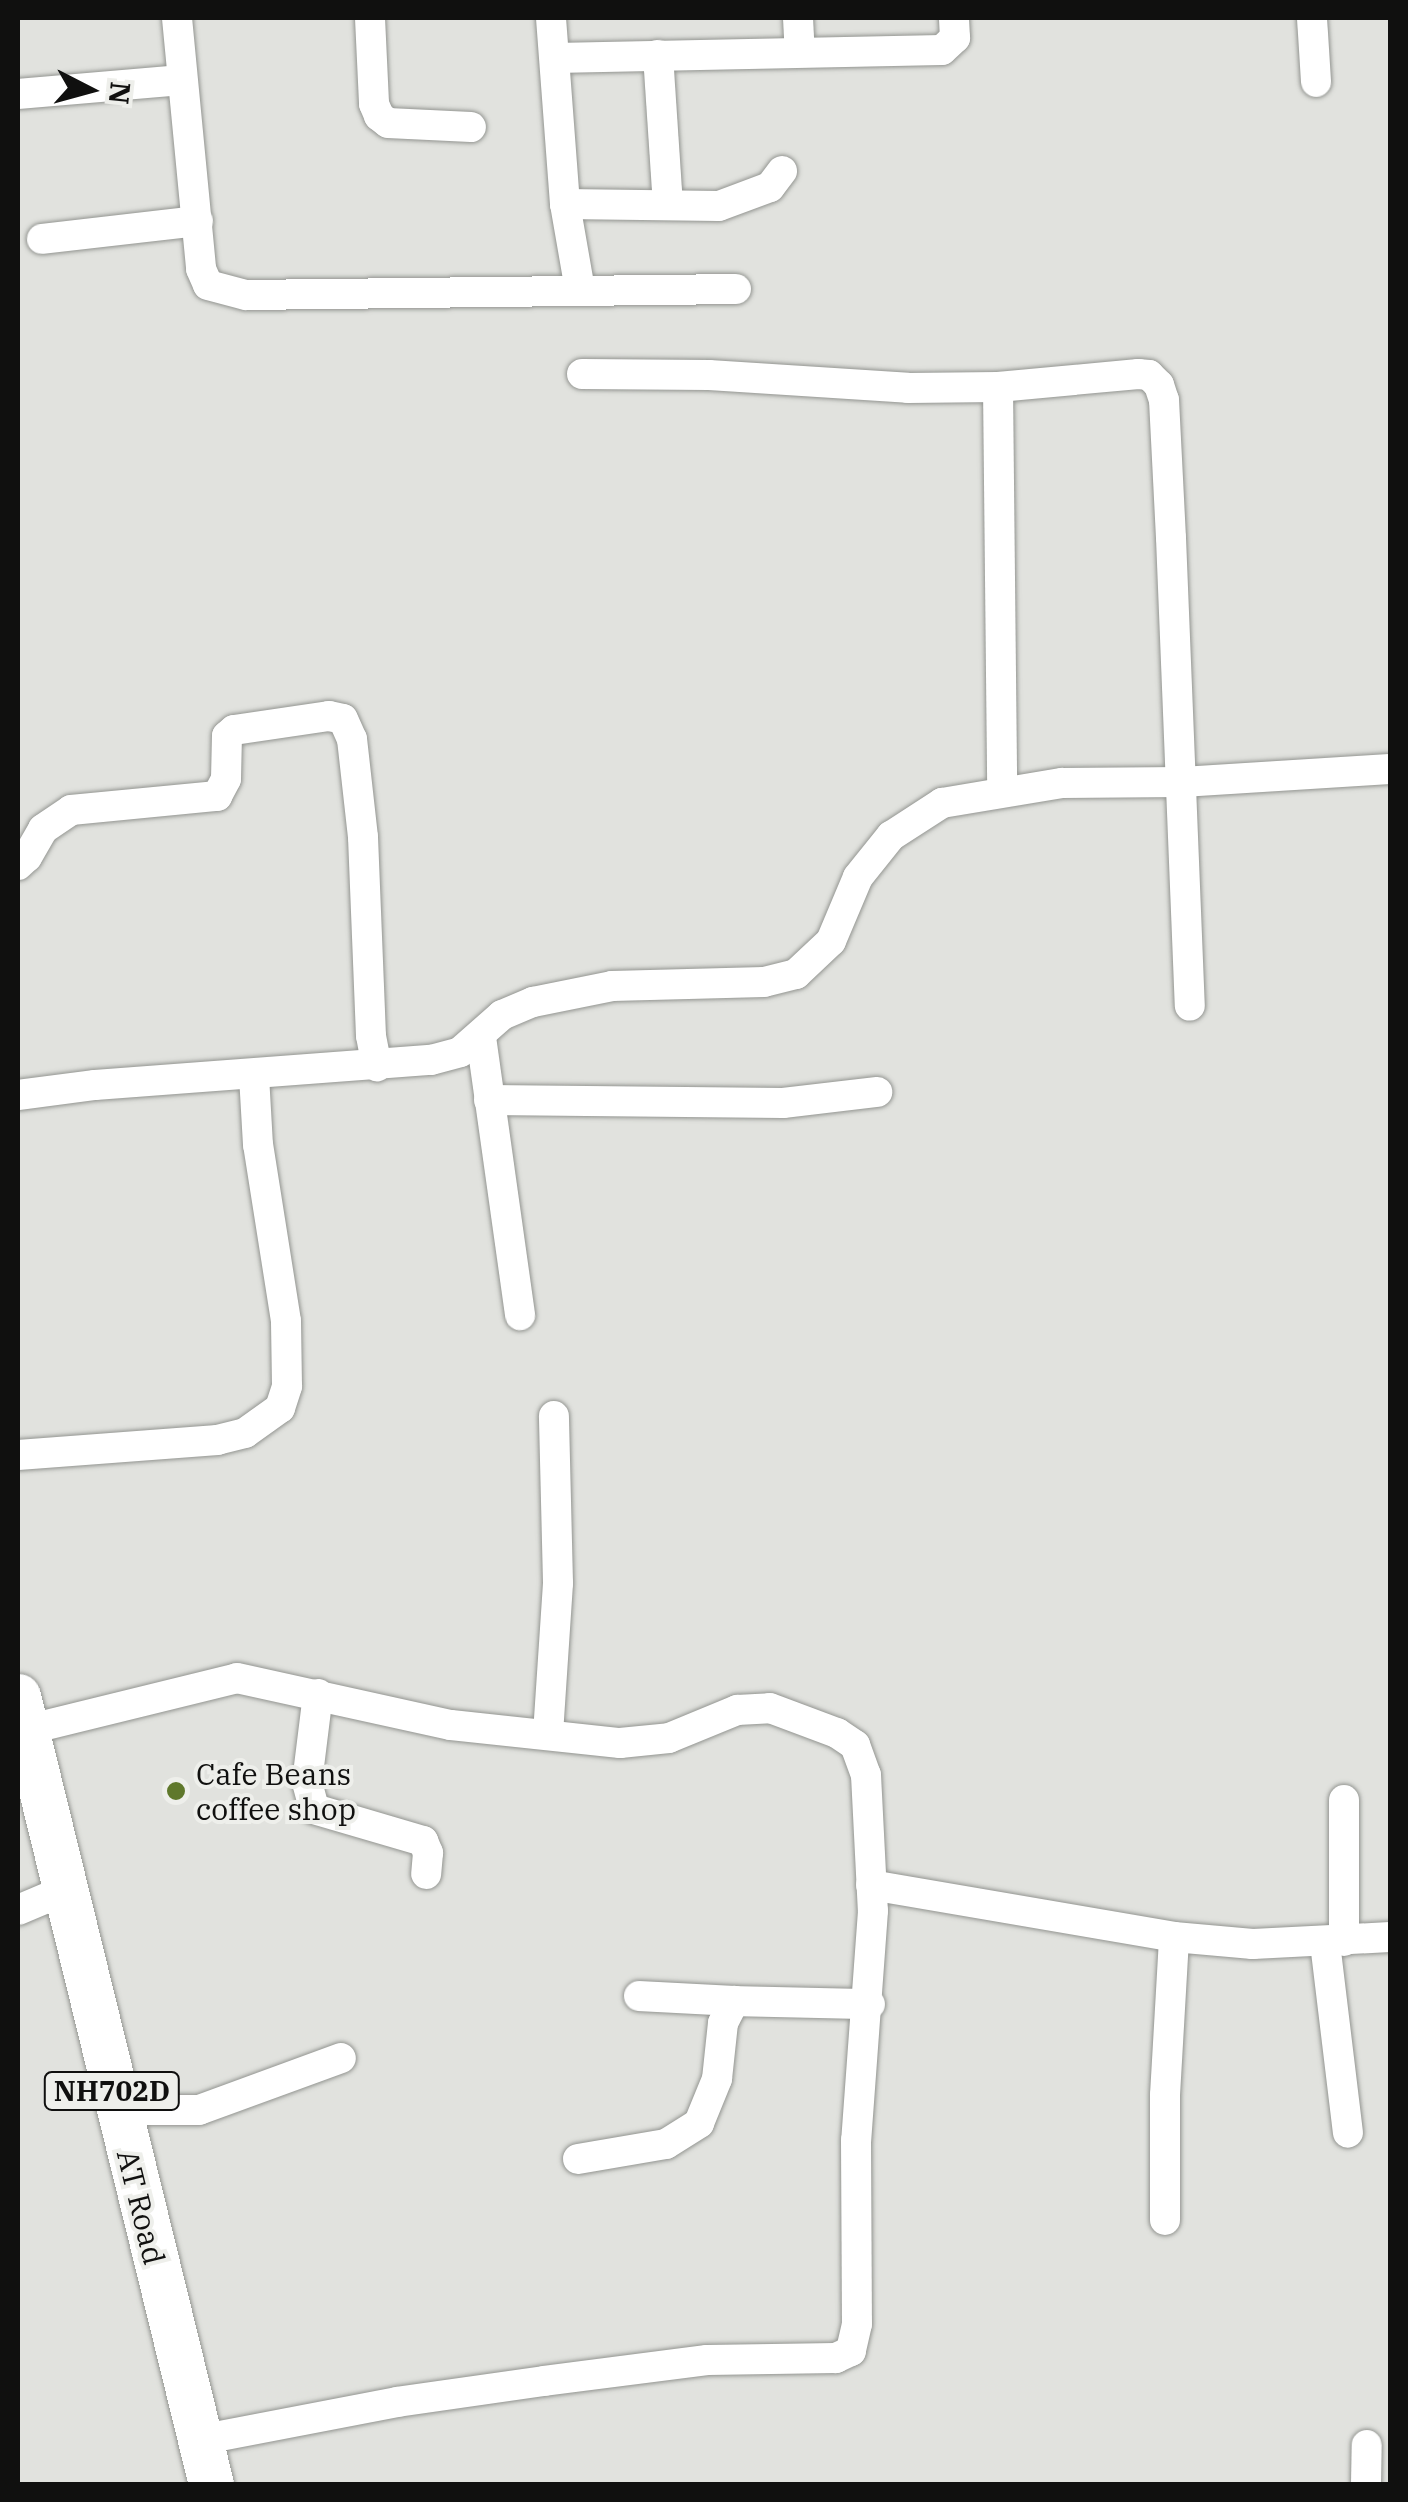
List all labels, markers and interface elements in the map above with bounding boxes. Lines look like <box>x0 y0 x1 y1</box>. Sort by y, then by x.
north arrow <box>40 40 140 140</box>
text: N <box>101 80 140 106</box>
place label: Cafe Beans coffee shop <box>196 1756 356 1826</box>
marker: Cafe Beans coffee shop <box>165 1780 187 1802</box>
road number: NH702D <box>42 2068 182 2114</box>
street label: AT Road <box>109 2146 173 2268</box>

